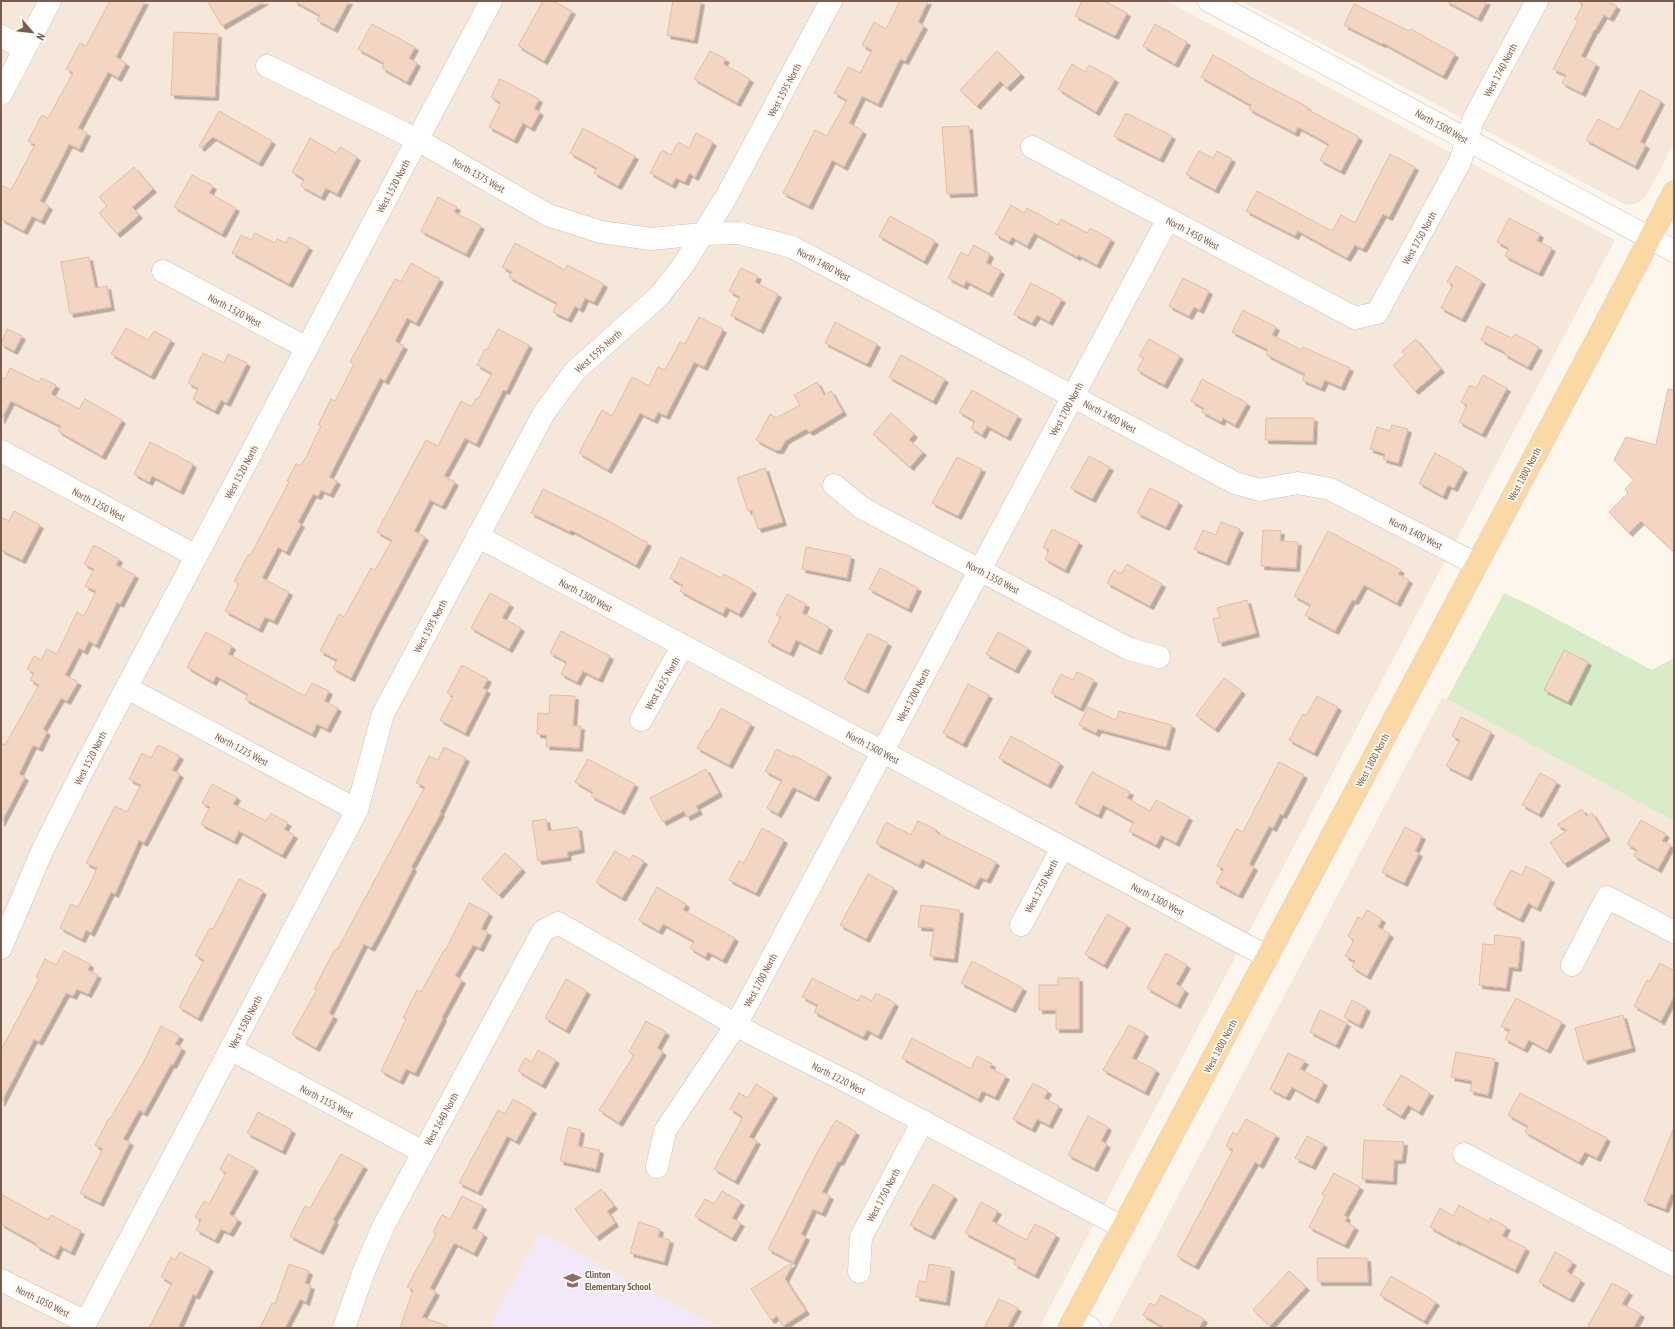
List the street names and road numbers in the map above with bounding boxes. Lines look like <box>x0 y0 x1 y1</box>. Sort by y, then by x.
street label: West 1740 North <box>1481 41 1520 99</box>
street label: West 1595 North <box>765 61 804 119</box>
street label: North 1500 West <box>1413 107 1471 146</box>
street label: North 1375 West <box>450 155 508 196</box>
street label: West 1520 North <box>374 157 413 215</box>
street label: West 1750 North <box>1400 209 1439 267</box>
street label: North 1450 West <box>1164 214 1222 253</box>
street label: North 1400 West <box>795 245 853 284</box>
street label: North 1320 West <box>206 291 264 330</box>
street label: West 1595 North <box>572 327 624 376</box>
street label: West 1700 North <box>1047 380 1086 438</box>
street label: North 1400 West <box>1081 397 1139 436</box>
street label: West 1520 North <box>222 443 261 501</box>
street label: West 1800 North <box>1505 445 1544 503</box>
street label: North 1250 West <box>70 485 128 524</box>
street label: North 1400 West <box>1387 514 1445 553</box>
street label: North 1350 West <box>964 558 1022 597</box>
street label: North 1300 West <box>557 576 615 615</box>
street label: West 1595 North <box>411 597 450 655</box>
street label: West 1625 North <box>642 655 683 712</box>
street label: West 1700 North <box>894 666 933 724</box>
street label: North 1300 West <box>844 728 902 767</box>
street label: West 1520 North <box>71 729 110 787</box>
street label: North 1225 West <box>213 730 271 769</box>
street label: West 1800 North <box>1353 731 1392 789</box>
street label: West 1750 North <box>1022 857 1061 915</box>
street label: North 1300 West <box>1129 880 1187 919</box>
street label: West 1700 North <box>741 951 780 1009</box>
street label: West 1580 North <box>226 993 265 1051</box>
street label: West 1800 North <box>1201 1017 1240 1075</box>
street label: North 1220 West <box>810 1059 868 1098</box>
street label: North 1155 West <box>298 1082 356 1121</box>
street label: West 1640 North <box>422 1090 461 1148</box>
street label: West 1750 North <box>864 1166 903 1224</box>
street label: North 1050 West <box>14 1283 72 1320</box>

